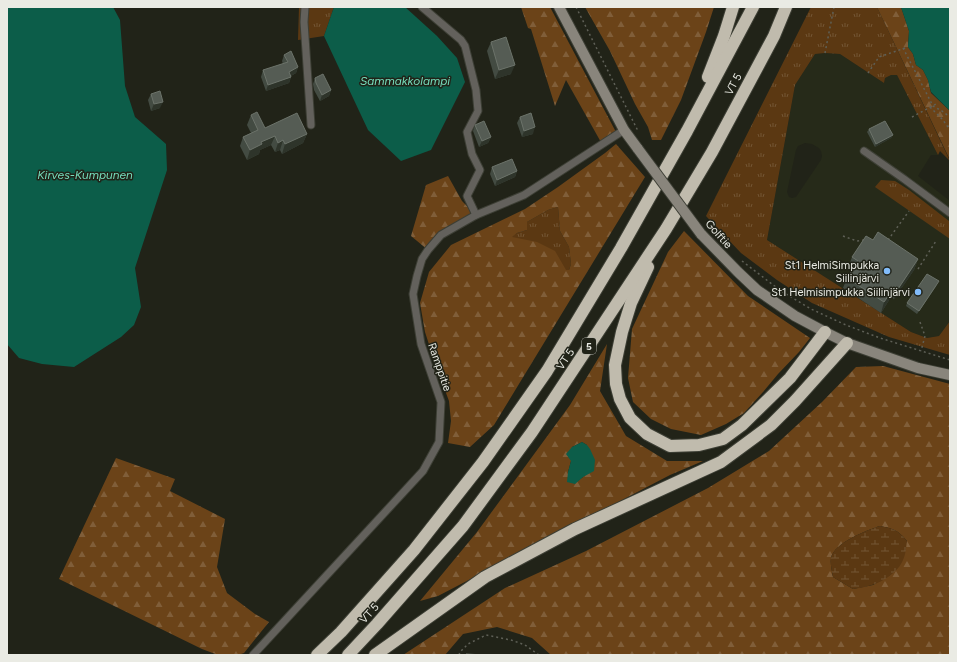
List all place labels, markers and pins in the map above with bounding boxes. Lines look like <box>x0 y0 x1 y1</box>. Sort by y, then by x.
place label: St1 HelmiSimpukka Siilinjärvi <box>785 259 879 285</box>
marker: St1 HelmiSimpukka Siilinjärvi <box>882 266 892 276</box>
place label: St1 Helmisimpukka Siilinjärvi <box>771 286 910 299</box>
marker: St1 Helmisimpukka Siilinjärvi <box>913 287 923 297</box>

